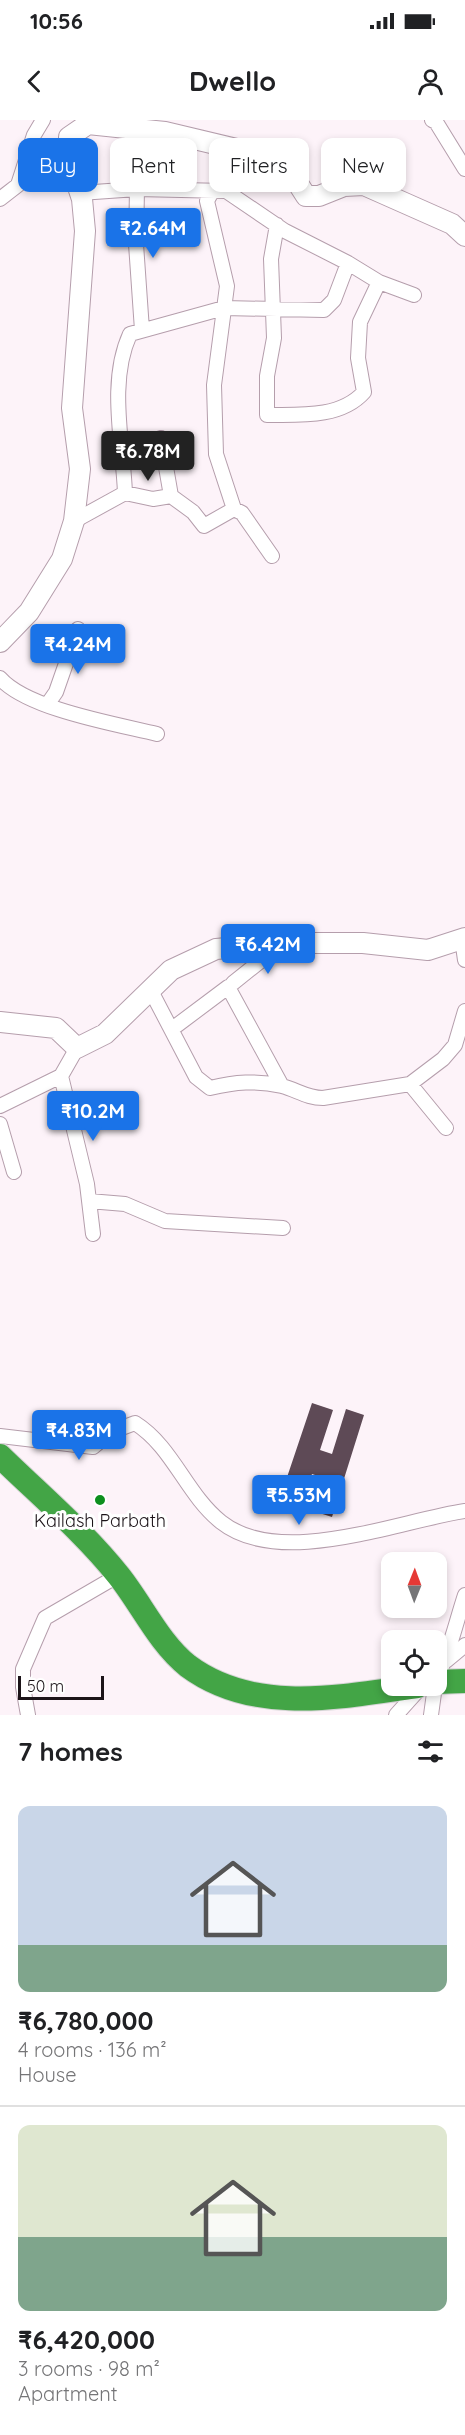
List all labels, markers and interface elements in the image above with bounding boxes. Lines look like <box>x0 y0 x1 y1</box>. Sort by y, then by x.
text: 10:56 <box>30 7 83 35</box>
text: Dwello <box>189 64 276 98</box>
icon: back <box>18 65 51 98</box>
icon: person <box>414 65 447 98</box>
chip: Buy <box>18 138 98 192</box>
chip: Rent <box>110 138 197 192</box>
chip: Filters <box>209 138 309 192</box>
chip: New <box>321 138 406 192</box>
pin: ₹2.64M <box>104 208 202 259</box>
text: ₹2.64M <box>120 215 186 240</box>
pin: ₹6.78M <box>99 431 197 482</box>
text: ₹6.78M <box>115 438 181 463</box>
pin: ₹4.24M <box>29 624 127 675</box>
text: ₹4.24M <box>44 631 112 656</box>
pin: ₹6.42M <box>219 924 317 975</box>
text: ₹6.42M <box>235 931 301 956</box>
pin: ₹10.2M <box>44 1091 142 1142</box>
text: ₹10.2M <box>61 1098 125 1123</box>
pin: ₹4.83M <box>30 1410 128 1461</box>
text: ₹4.83M <box>46 1417 112 1442</box>
pin: ₹5.53M <box>250 1475 348 1526</box>
text: ₹5.53M <box>266 1482 332 1507</box>
marker: Kailash Parbath <box>93 1493 107 1507</box>
place label: Kailash Parbath <box>34 1509 166 1532</box>
north arrow <box>381 1552 447 1618</box>
map controls <box>381 1552 447 1696</box>
button: locate <box>381 1630 447 1696</box>
scale bar <box>18 1673 104 1700</box>
text: 50 m <box>27 1676 64 1696</box>
text: 7 homes <box>18 1735 123 1768</box>
icon: filters <box>414 1735 447 1768</box>
icon: home <box>179 1845 287 1953</box>
text: ₹6,780,000 <box>18 2004 153 2037</box>
text: 4 rooms · 136 m² <box>18 2037 167 2062</box>
text: House <box>18 2062 77 2087</box>
icon: home <box>179 2164 287 2272</box>
text: ₹6,420,000 <box>18 2323 155 2356</box>
text: 3 rooms · 98 m² <box>18 2356 160 2381</box>
text: Apartment <box>18 2381 118 2406</box>

